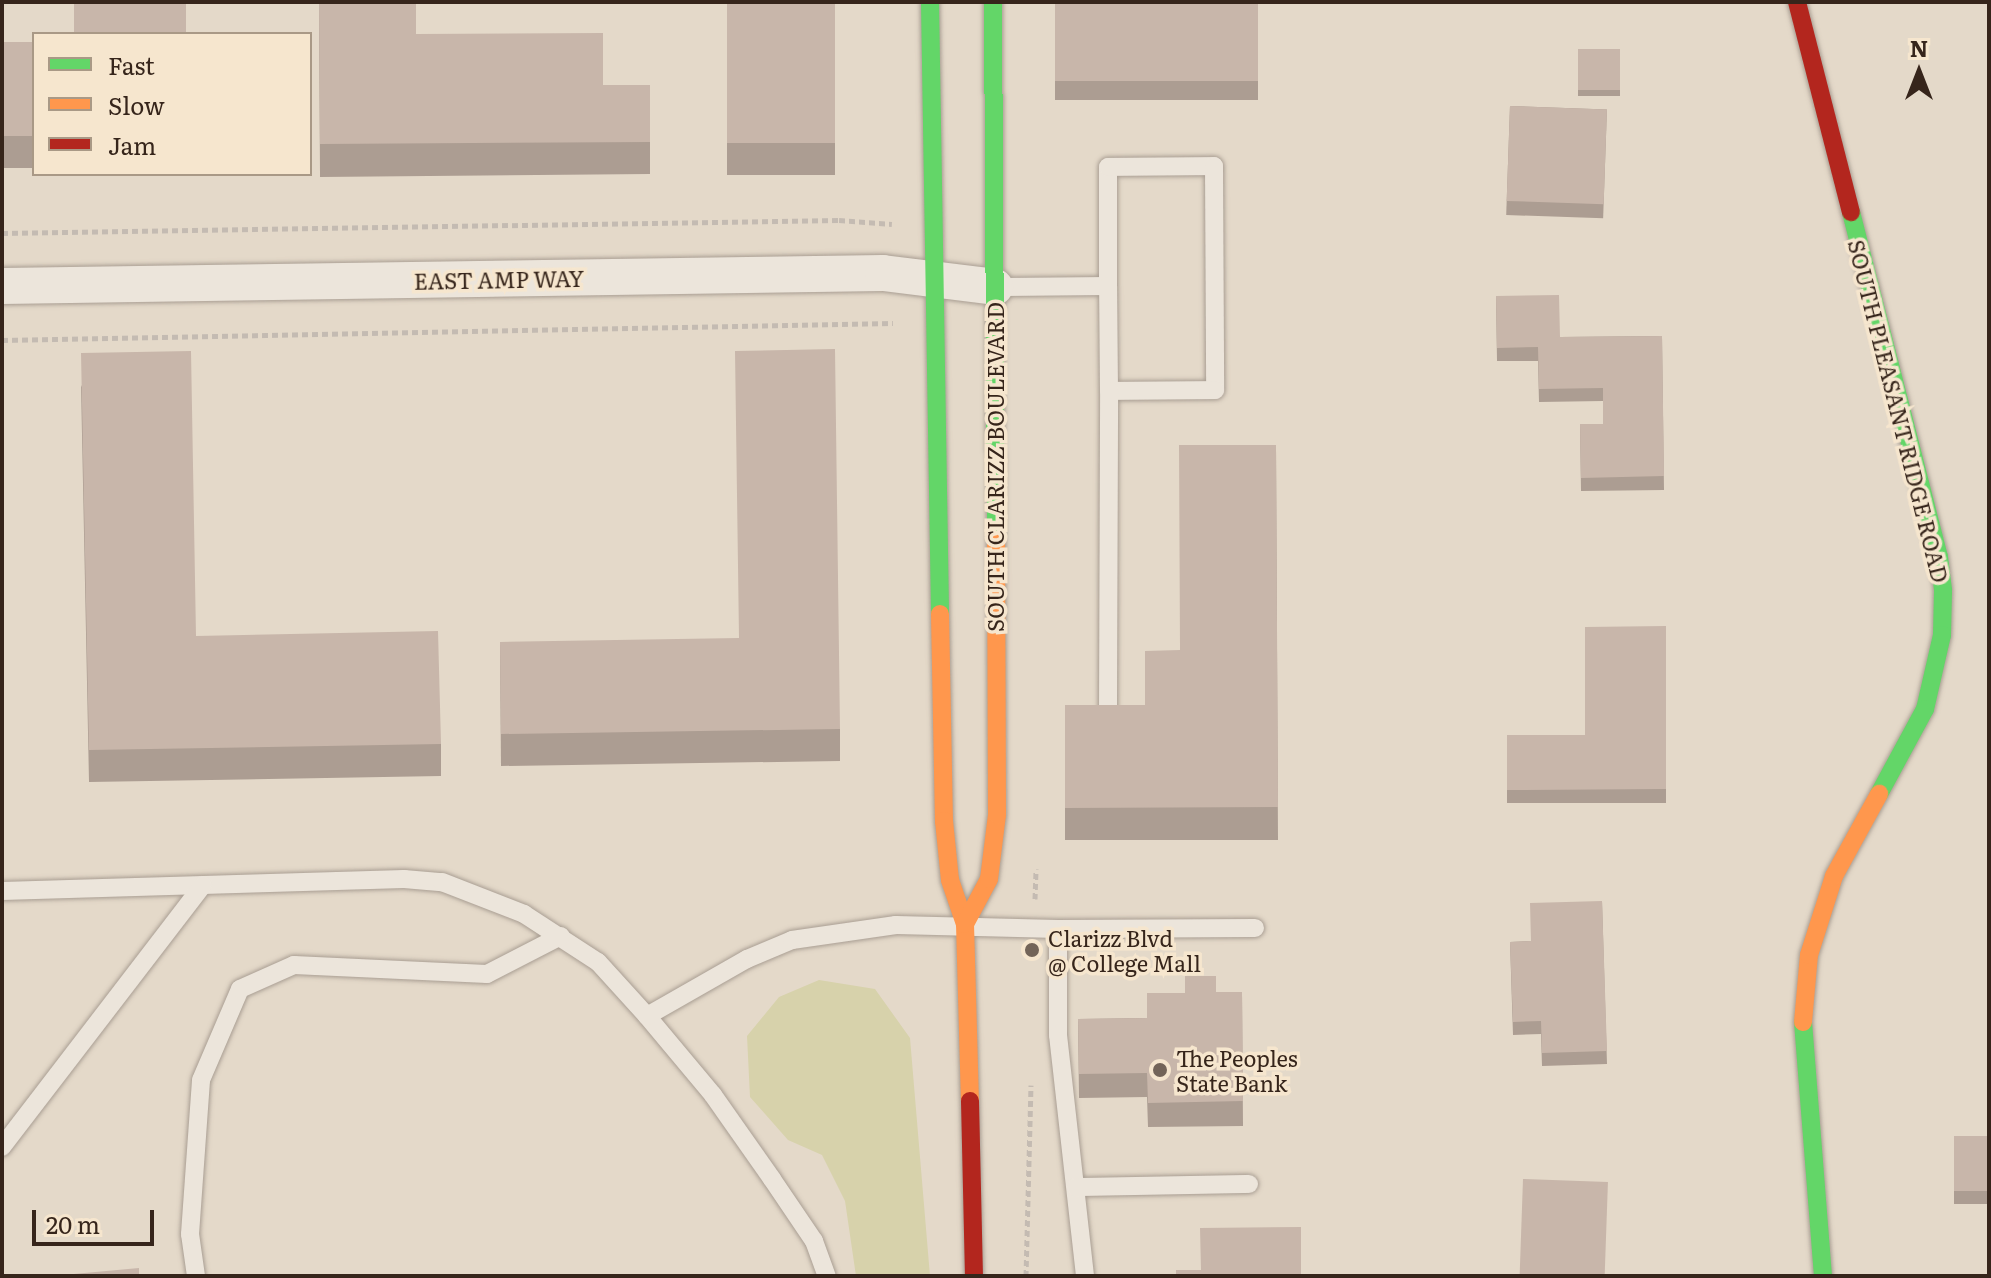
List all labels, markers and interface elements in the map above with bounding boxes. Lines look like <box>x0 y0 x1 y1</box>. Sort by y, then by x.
text: N <box>1910 31 1928 64</box>
legend <box>32 32 312 176</box>
north arrow <box>1879 32 1959 112</box>
text: Fast <box>108 47 155 82</box>
text: Slow <box>108 87 165 122</box>
text: Jam <box>108 127 156 162</box>
street label: SOUTH PLEASANT RIDGE ROAD <box>1844 237 1954 585</box>
street label: EAST AMP WAY <box>414 264 584 294</box>
street label: SOUTH CLARIZZ BOULEVARD <box>982 302 1008 632</box>
place label: Clarizz Blvd @ College Mall <box>1048 924 1201 976</box>
marker: Clarizz Blvd @ College Mall <box>1023 941 1041 959</box>
place label: The Peoples State Bank <box>1176 1044 1298 1096</box>
marker: The Peoples State Bank <box>1151 1061 1169 1079</box>
scale bar <box>36 1194 158 1244</box>
text: 20 m <box>46 1206 100 1241</box>

